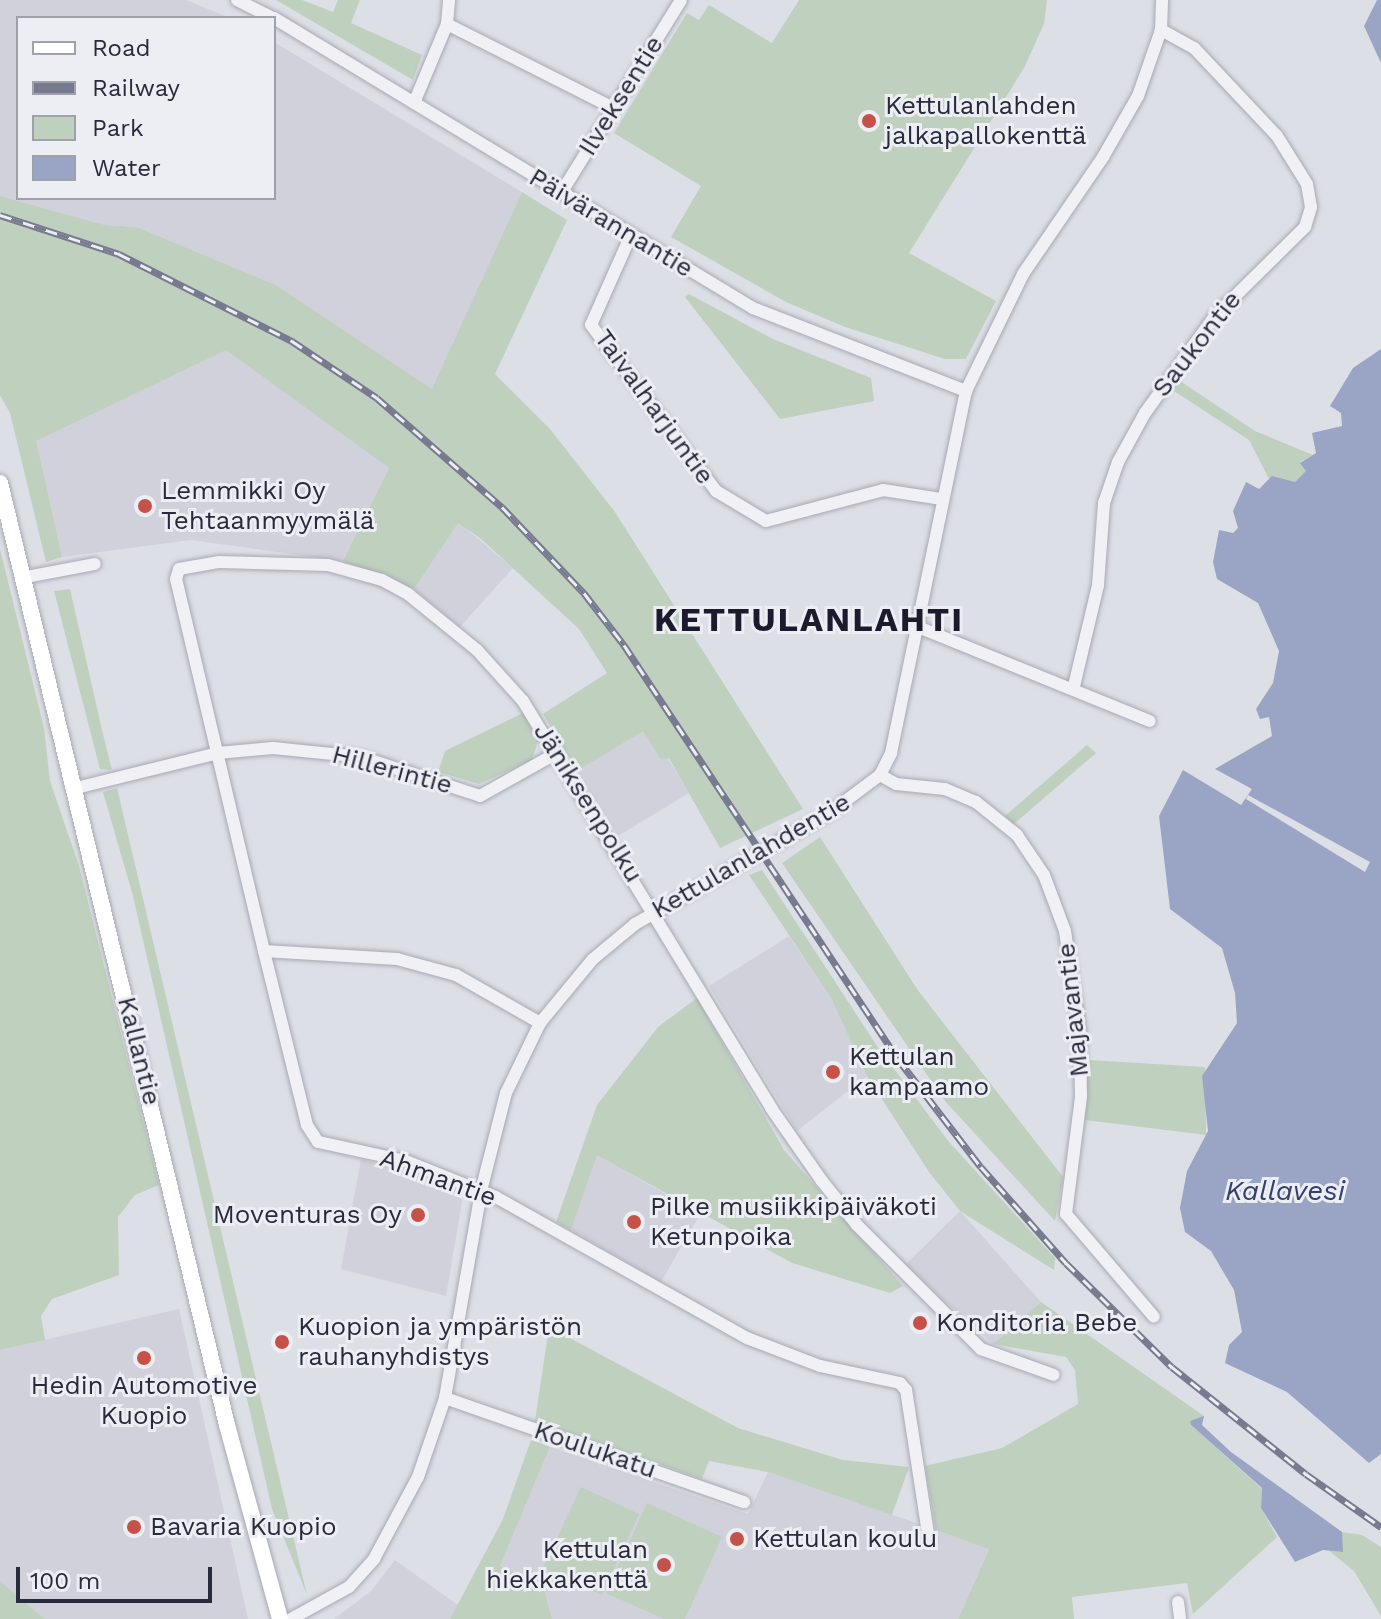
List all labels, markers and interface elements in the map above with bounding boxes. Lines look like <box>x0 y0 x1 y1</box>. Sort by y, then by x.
legend <box>16 16 276 200</box>
street label: Ilveksentie <box>572 30 670 162</box>
text: Road <box>92 34 151 62</box>
text: Railway <box>92 74 180 102</box>
place label: Kettulanlahden jalkapallokenttä <box>885 90 1086 152</box>
marker: Kettulanlahden jalkapallokenttä <box>860 112 878 130</box>
text: Park <box>92 114 144 142</box>
text: Water <box>92 154 161 182</box>
street label: Päivärannantie <box>523 162 699 284</box>
street label: Saukontie <box>1146 285 1248 403</box>
street label: Taivalharjuntie <box>587 324 721 490</box>
place label: Lemmikki Oy Tehtaanmyymälä <box>161 475 375 536</box>
marker: Lemmikki Oy Tehtaanmyymälä <box>136 497 154 515</box>
district label: KETTULANLAHTI <box>654 600 964 640</box>
street label: Jäniksenpolku <box>527 718 649 888</box>
street label: Hillerintie <box>328 739 456 801</box>
street label: Kettulanlahdentie <box>646 786 856 926</box>
street label: Majavantie <box>1050 941 1096 1079</box>
street label: Kallantie <box>110 993 168 1109</box>
place label: Kettulan kampaamo <box>849 1041 989 1102</box>
marker: Kettulan kampaamo <box>824 1063 842 1081</box>
street label: Ahmantie <box>376 1143 500 1213</box>
water label: Kallavesi <box>1225 1174 1345 1208</box>
place label: Pilke musiikkipäiväkoti Ketunpoika <box>650 1191 937 1252</box>
place label: Moventuras Oy <box>213 1199 402 1231</box>
marker: Moventuras Oy <box>409 1206 427 1224</box>
marker: Pilke musiikkipäiväkoti Ketunpoika <box>625 1213 643 1231</box>
place label: Konditoria Bebe <box>936 1307 1138 1339</box>
place label: Kuopion ja ympäristön rauhanyhdistys <box>298 1311 583 1372</box>
marker: Konditoria Bebe <box>911 1314 929 1332</box>
marker: Kuopion ja ympäristön rauhanyhdistys <box>273 1333 291 1351</box>
marker: Hedin Automotive Kuopio <box>135 1349 153 1367</box>
place label: Hedin Automotive Kuopio <box>30 1370 258 1432</box>
street label: Koulukatu <box>530 1415 660 1485</box>
place label: Bavaria Kuopio <box>150 1511 337 1543</box>
marker: Bavaria Kuopio <box>125 1518 143 1536</box>
place label: Kettulan koulu <box>753 1523 937 1555</box>
marker: Kettulan koulu <box>728 1530 746 1548</box>
place label: Kettulan hiekkakenttä <box>486 1534 648 1596</box>
scale bar <box>20 1551 216 1601</box>
marker: Kettulan hiekkakenttä <box>655 1556 673 1574</box>
text: 100 m <box>30 1567 100 1595</box>

